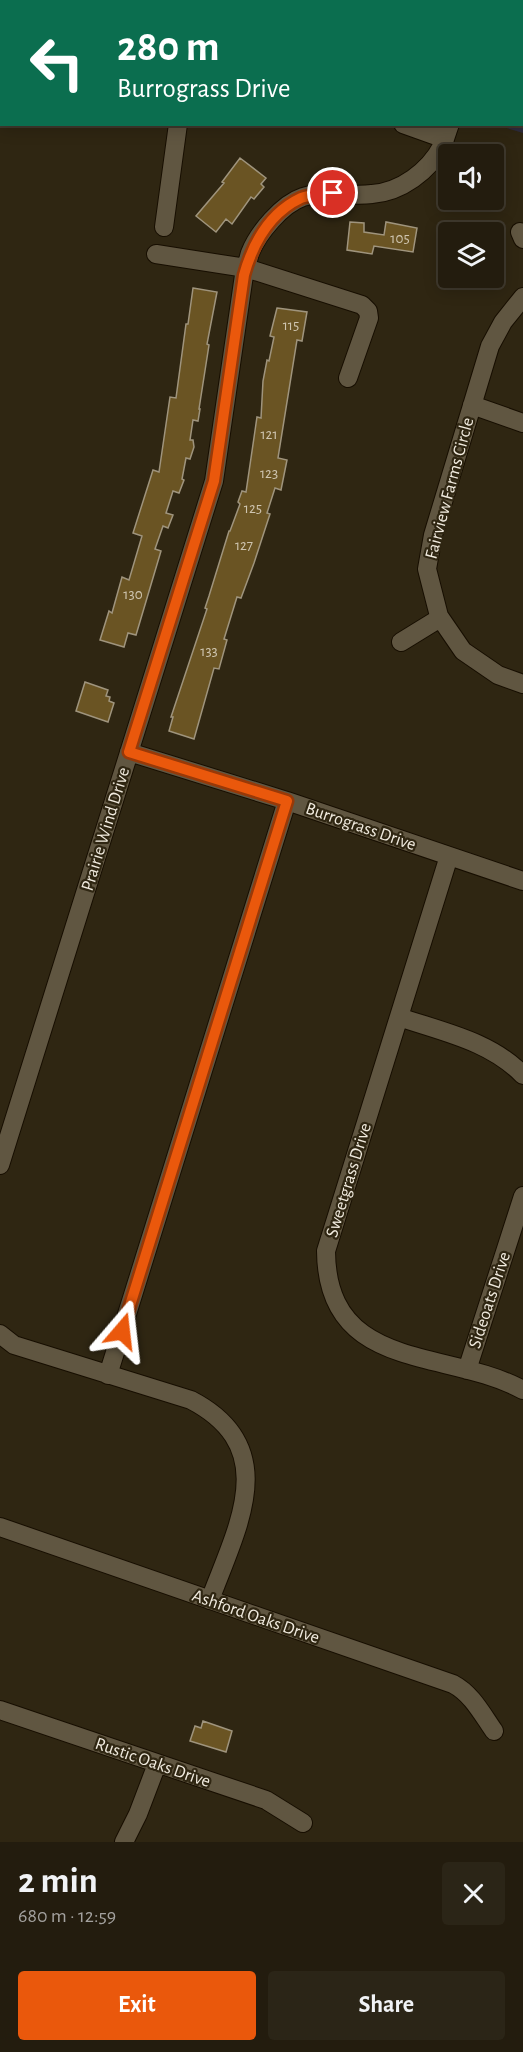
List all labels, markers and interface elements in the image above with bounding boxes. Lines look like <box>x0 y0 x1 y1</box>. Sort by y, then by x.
icon: left <box>18 24 96 102</box>
text: 280 m <box>117 26 220 68</box>
text: Burrograss Drive <box>117 75 290 102</box>
map controls <box>438 144 504 288</box>
button: sound <box>438 144 504 210</box>
pin <box>307 167 358 218</box>
icon: arrive <box>316 176 349 209</box>
button: layers <box>438 222 504 288</box>
house number: 105 <box>390 231 410 246</box>
house number: 115 <box>283 318 299 333</box>
street label: Fairview Farms Circle <box>422 415 478 561</box>
house number: 121 <box>260 427 278 442</box>
house number: 123 <box>260 466 278 481</box>
house number: 125 <box>244 501 262 516</box>
house number: 127 <box>235 538 253 553</box>
house number: 130 <box>123 587 143 602</box>
house number: 133 <box>200 644 218 659</box>
street label: Prairie Wind Drive <box>79 765 133 893</box>
street label: Burrograss Drive <box>303 800 418 854</box>
street label: Sweetgrass Drive <box>323 1121 375 1240</box>
street label: Sideoats Drive <box>466 1250 514 1351</box>
position arrow <box>90 1299 154 1363</box>
street label: Ashford Oaks Drive <box>190 1587 322 1647</box>
street label: Rustic Oaks Drive <box>93 1735 213 1791</box>
button: close <box>442 1862 505 1925</box>
text: 2 min <box>18 1863 98 1899</box>
text: 680 m · 12:59 <box>18 1906 116 1926</box>
button: Exit <box>18 1971 256 2040</box>
button: Share <box>268 1971 505 2040</box>

